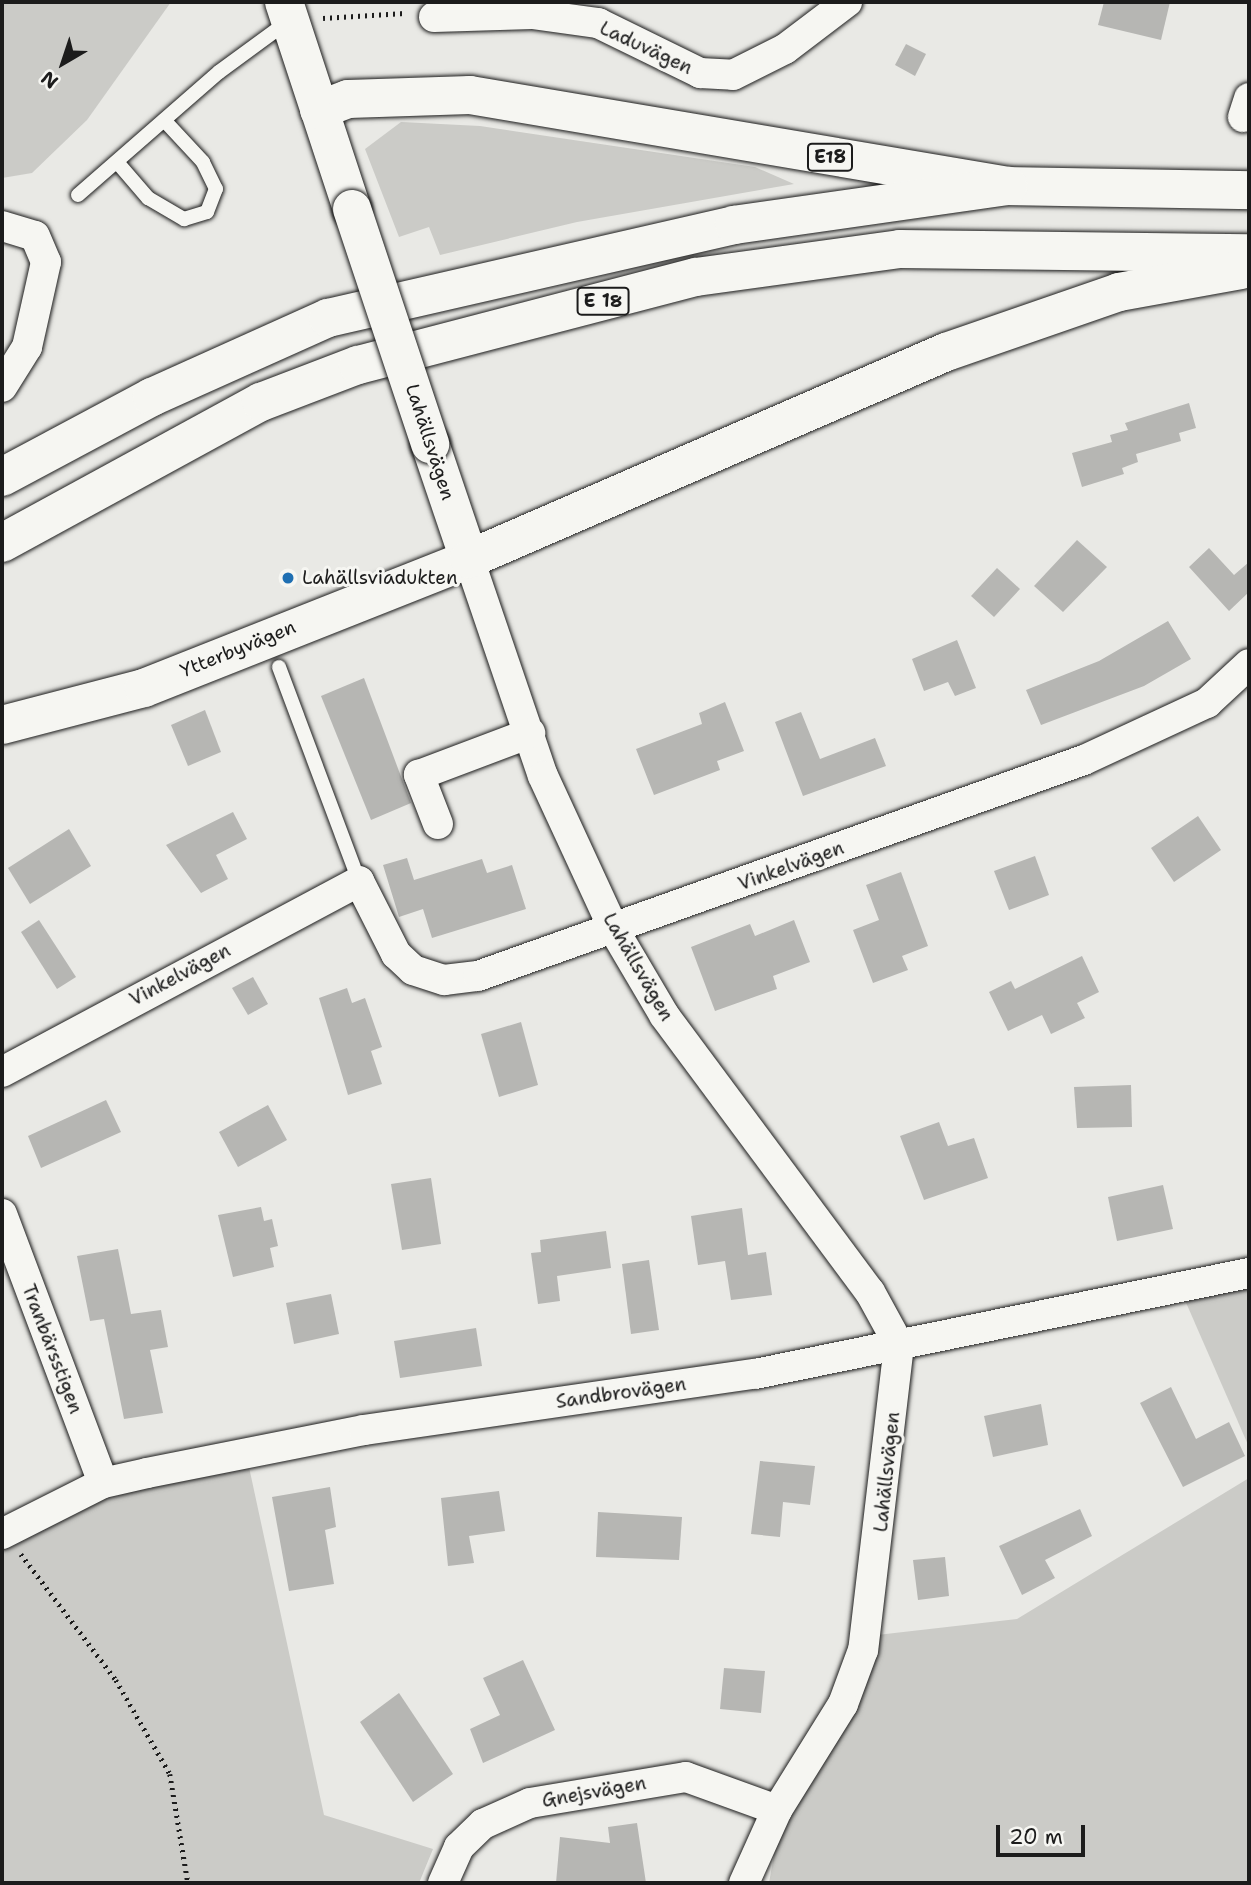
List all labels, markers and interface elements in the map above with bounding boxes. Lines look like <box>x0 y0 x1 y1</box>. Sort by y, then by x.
street label: Laduvägen <box>596 17 696 79</box>
north arrow <box>28 28 98 98</box>
text: N <box>36 65 63 94</box>
road number: E18 <box>806 142 854 172</box>
road number: E 18 <box>575 286 631 316</box>
street label: Lahällsvägen <box>400 381 460 503</box>
place label: Lahällsviadukten <box>302 567 458 589</box>
marker: Lahällsviadukten <box>280 570 296 586</box>
street label: Ytterbyvägen <box>177 615 299 683</box>
street label: Vinkelvägen <box>735 836 847 896</box>
street label: Lahällsvägen <box>598 909 678 1025</box>
street label: Vinkelvägen <box>126 939 234 1011</box>
street label: Tranbärsstigen <box>17 1281 87 1417</box>
street label: Sandbrovägen <box>554 1373 688 1413</box>
street label: Lahällsvägen <box>869 1411 905 1533</box>
street label: Gnejsvägen <box>540 1772 648 1812</box>
scale bar <box>999 1812 1088 1856</box>
text: 20 m <box>1009 1823 1063 1851</box>

